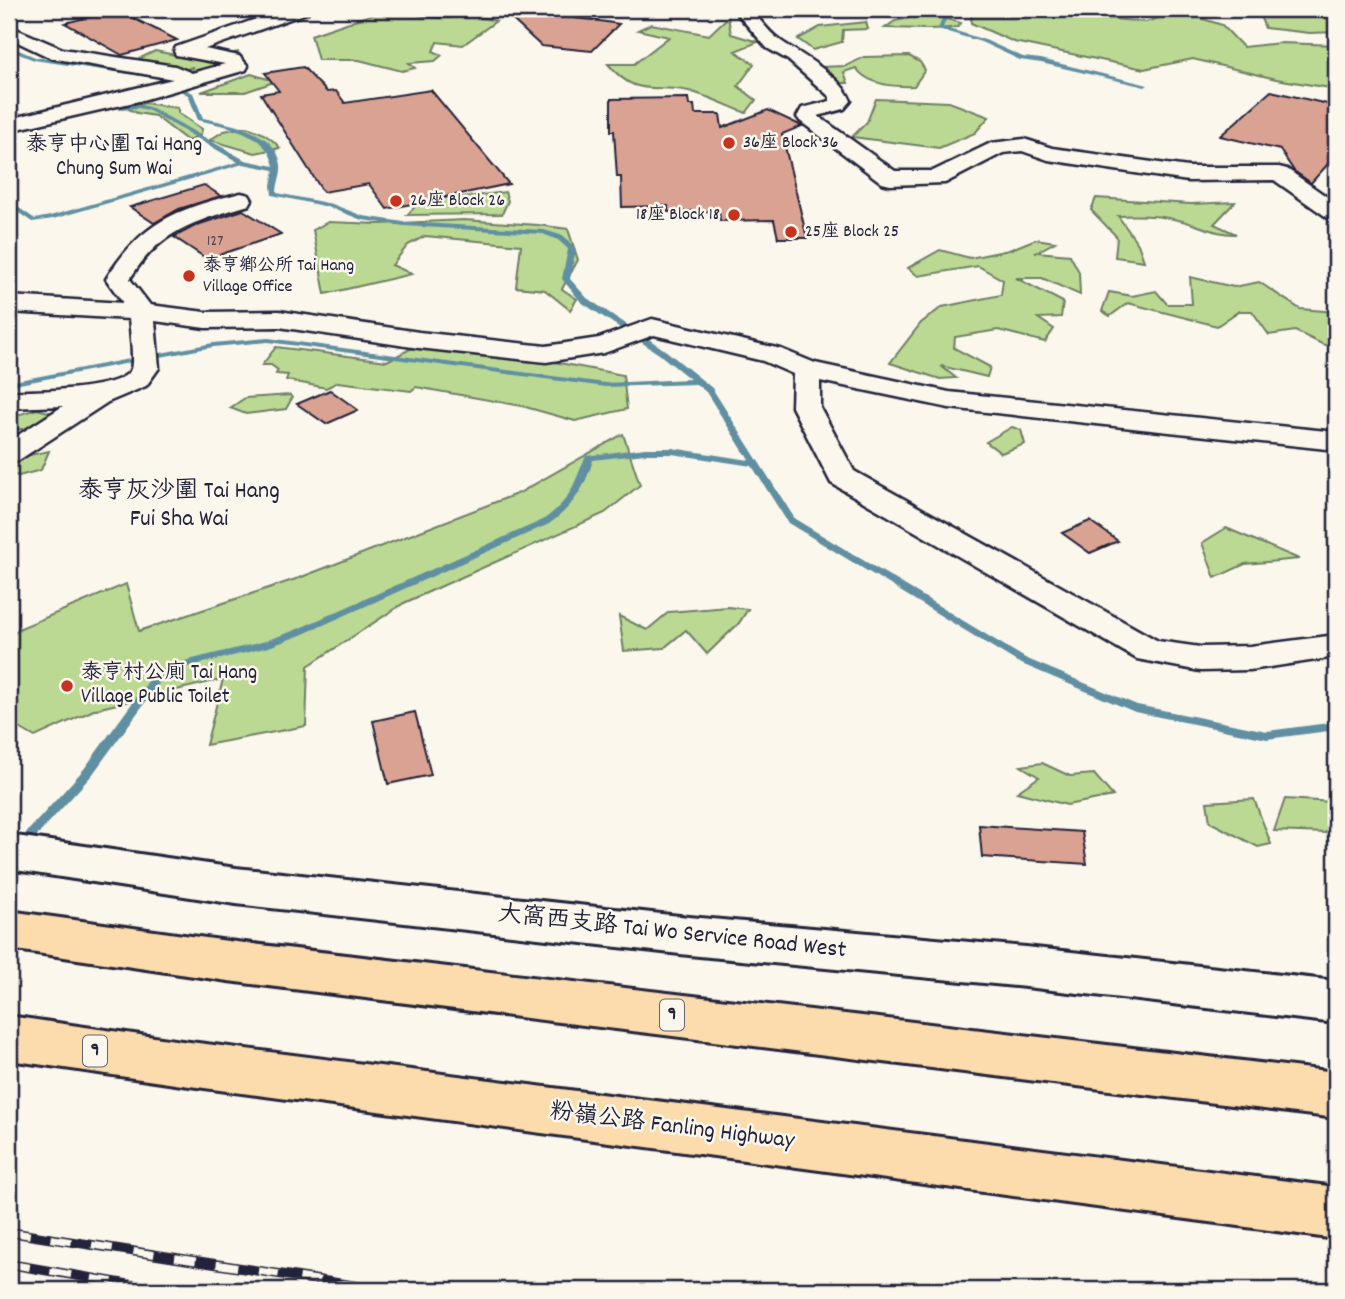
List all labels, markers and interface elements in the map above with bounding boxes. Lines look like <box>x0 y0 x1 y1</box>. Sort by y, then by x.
district label: 泰亨中心圍 Tai Hang Chung Sum Wai <box>26 131 202 185</box>
place label: 36座 Block 36 <box>743 131 838 156</box>
marker: 36座 Block 36 <box>721 135 737 151</box>
place label: 26座 Block 26 <box>410 189 505 214</box>
marker: 26座 Block 26 <box>388 193 404 209</box>
place label: 18座 Block 18 <box>636 203 720 228</box>
marker: 18座 Block 18 <box>726 207 742 223</box>
place label: 25座 Block 25 <box>805 220 899 245</box>
marker: 25座 Block 25 <box>783 224 799 240</box>
house number: 127 <box>207 230 223 253</box>
place label: 泰亨鄉公所 Tai Hang Village Office <box>203 254 354 300</box>
marker: 泰亨鄉公所 Tai Hang Village Office <box>181 268 197 284</box>
district label: 泰亨灰沙圍 Tai Hang Fui Sha Wai <box>78 475 280 537</box>
place label: 泰亨村公廁 Tai Hang Village Public Toilet <box>81 659 257 713</box>
marker: 泰亨村公廁 Tai Hang Village Public Toilet <box>59 678 75 694</box>
street label: 大窩西支路 Tai Wo Service Road West <box>496 898 848 968</box>
road number: 9 <box>660 1000 684 1030</box>
road number: 9 <box>83 1036 107 1066</box>
street label: 粉嶺公路 Fanling Highway <box>548 1095 798 1159</box>

